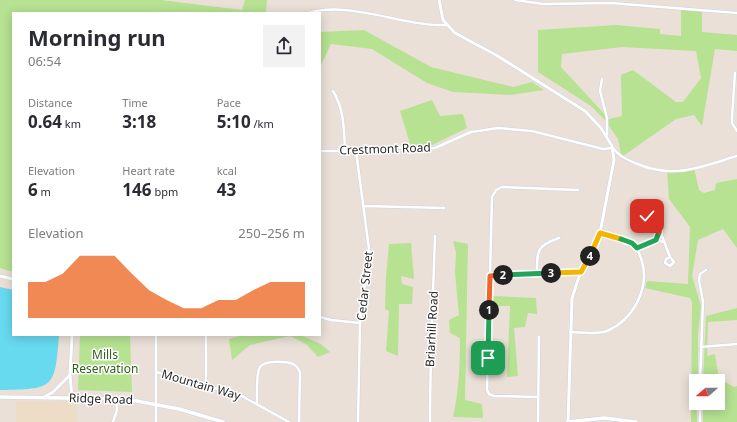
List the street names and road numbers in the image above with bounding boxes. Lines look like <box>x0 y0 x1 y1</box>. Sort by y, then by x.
street label: Crestmont Road <box>339 138 431 159</box>
street label: Cedar Street <box>352 250 377 322</box>
street label: Briarhill Road <box>421 290 442 367</box>
street label: Mountain Way <box>160 365 243 404</box>
street label: Ridge Road <box>69 389 133 408</box>

